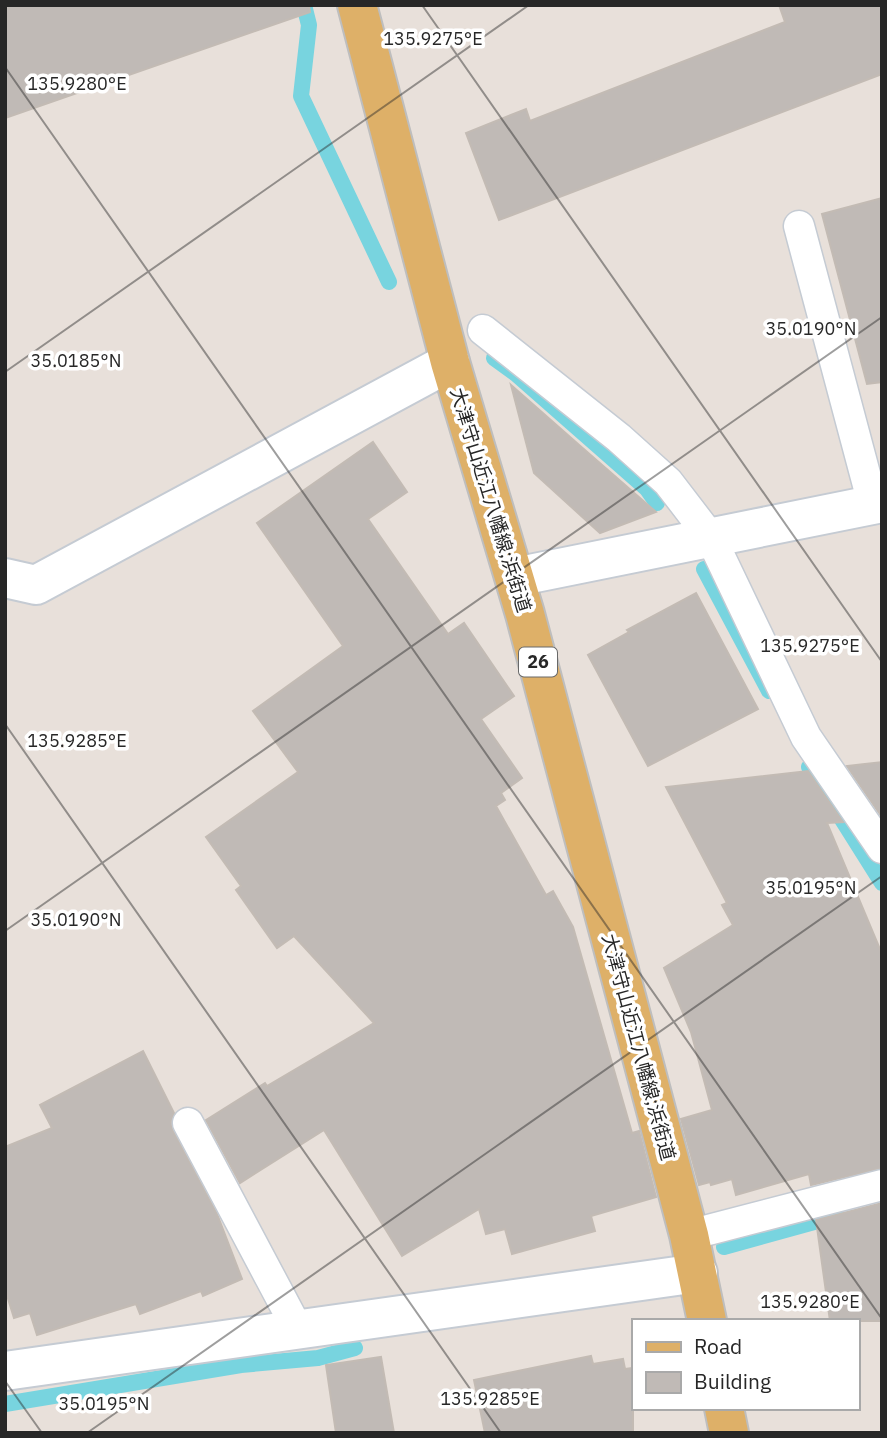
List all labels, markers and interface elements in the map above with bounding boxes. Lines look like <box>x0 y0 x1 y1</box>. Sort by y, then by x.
text: 135.9275°E <box>383 27 483 50</box>
text: 135.9280°E <box>27 72 127 95</box>
text: 35.0190°N <box>766 317 856 340</box>
text: 35.0185°N <box>31 349 121 372</box>
street label: 大津守山近江八幡線;浜街道 <box>445 385 537 615</box>
text: 135.9275°E <box>760 634 860 657</box>
road number: 26 <box>519 648 557 676</box>
text: 135.9285°E <box>27 729 127 752</box>
text: 35.0195°N <box>766 876 856 899</box>
text: 35.0190°N <box>31 908 121 931</box>
street label: 大津守山近江八幡線;浜街道 <box>597 931 681 1163</box>
text: 135.9280°E <box>760 1290 860 1313</box>
legend <box>632 1319 859 1410</box>
text: Road <box>694 1332 742 1360</box>
text: Building <box>694 1367 771 1395</box>
text: 135.9285°E <box>440 1387 540 1410</box>
text: 35.0195°N <box>59 1392 149 1415</box>

